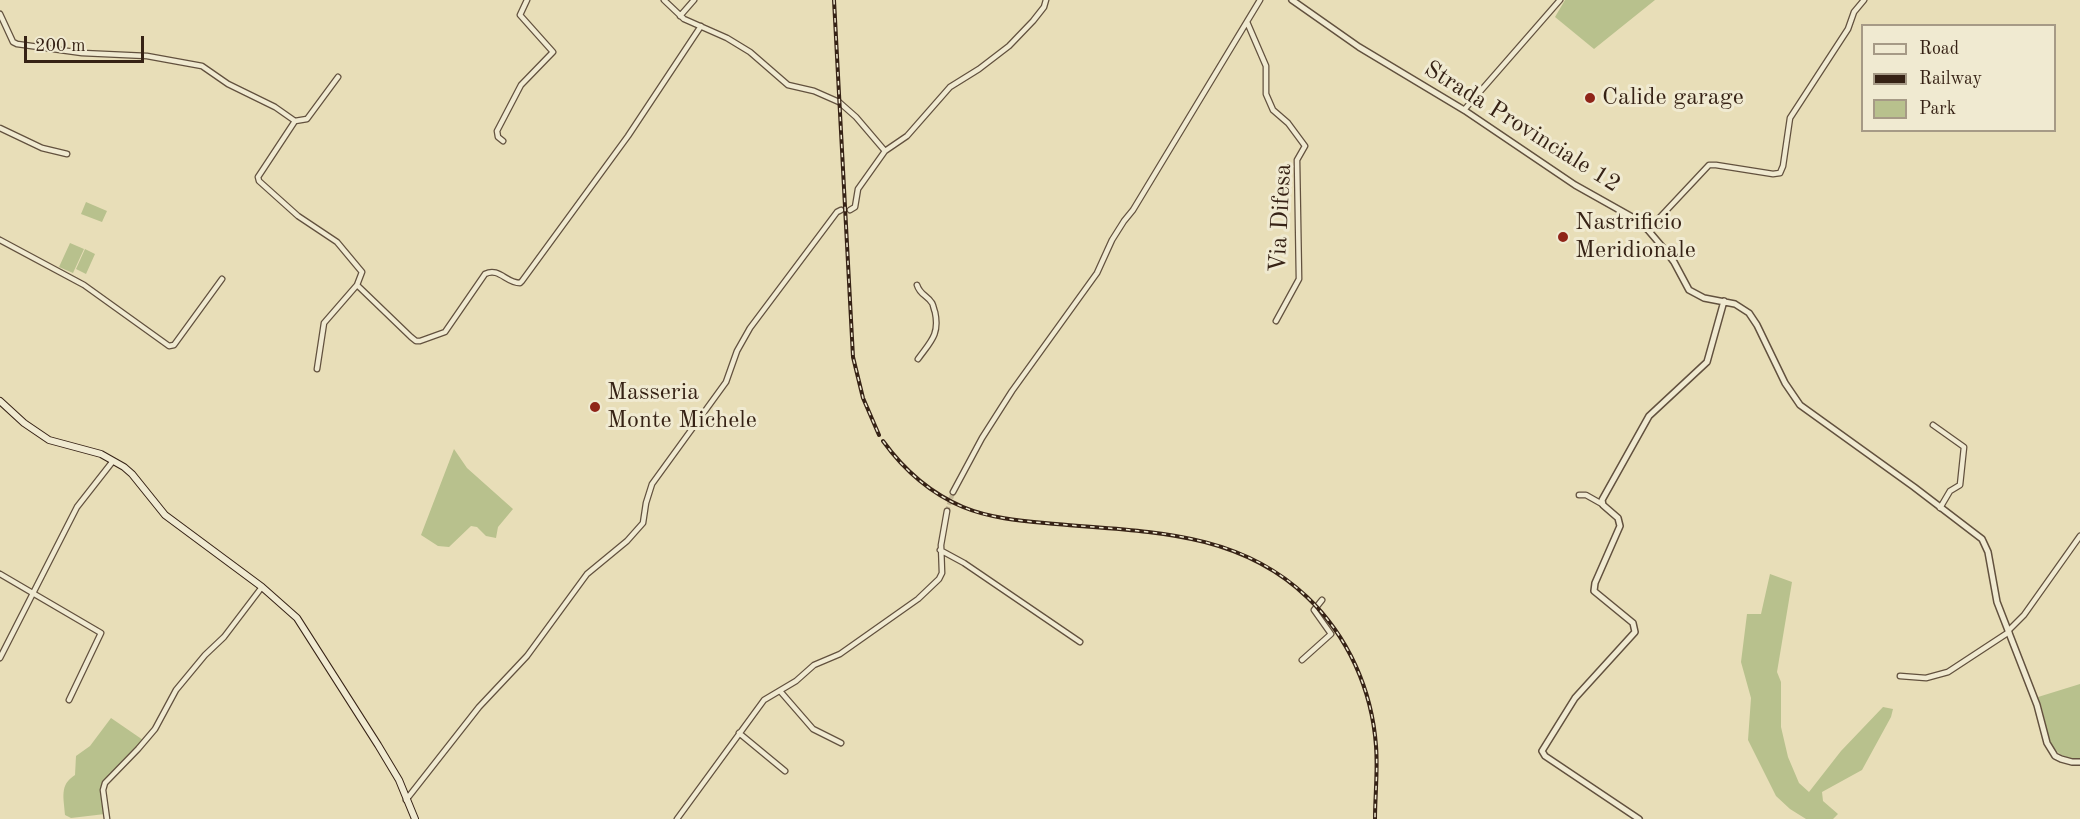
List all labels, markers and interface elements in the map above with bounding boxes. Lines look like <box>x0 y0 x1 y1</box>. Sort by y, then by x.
scale bar <box>27 24 147 62</box>
legend <box>1861 24 2056 132</box>
text: 200 m <box>35 37 86 55</box>
text: Road <box>1919 40 1959 58</box>
street label: Strada Provinciale 12 <box>1418 55 1626 199</box>
text: Railway <box>1919 70 1982 88</box>
place label: Calide garage <box>1602 84 1744 112</box>
marker: Calide garage <box>1583 91 1597 105</box>
text: Park <box>1919 100 1956 118</box>
street label: Via Difesa <box>1264 163 1298 273</box>
place label: Nastrificio Meridionale <box>1575 209 1696 265</box>
marker: Nastrificio Meridionale <box>1556 230 1570 244</box>
place label: Masseria Monte Michele <box>607 379 757 435</box>
marker: Masseria Monte Michele <box>588 400 602 414</box>

